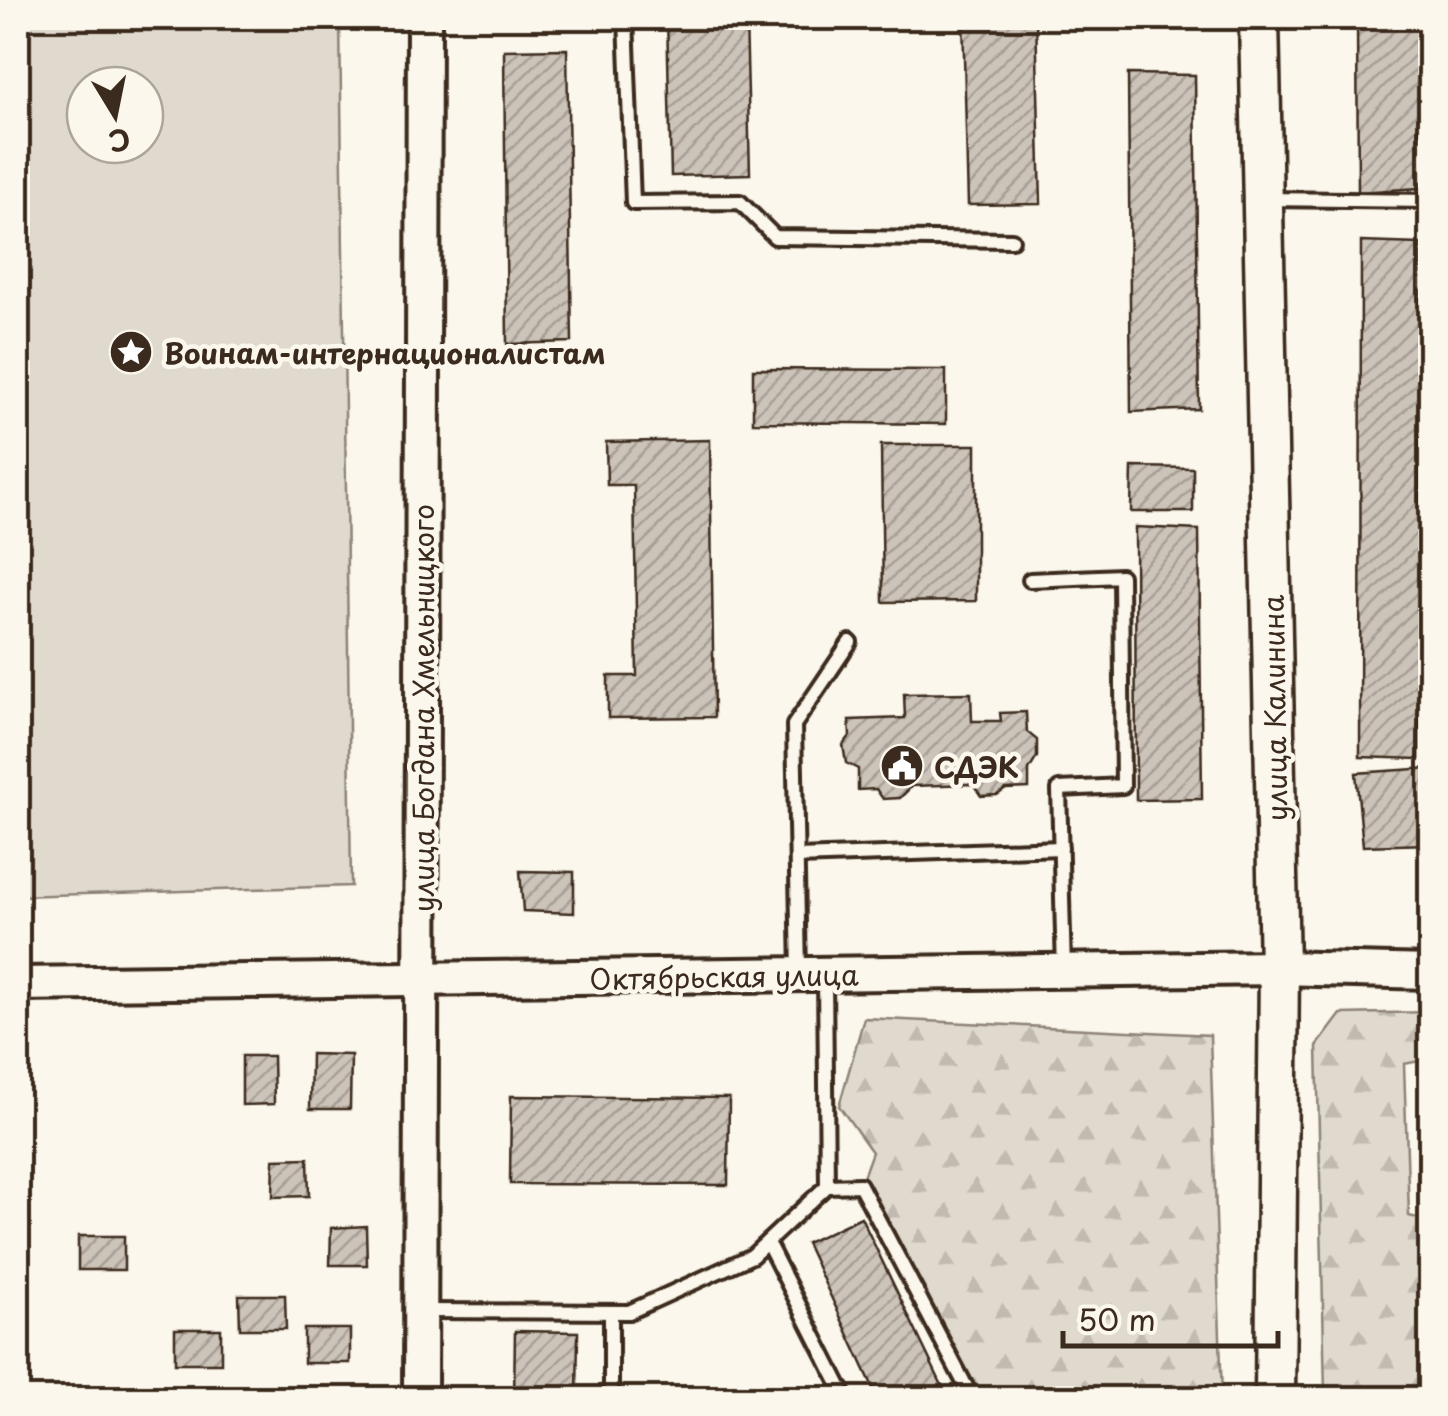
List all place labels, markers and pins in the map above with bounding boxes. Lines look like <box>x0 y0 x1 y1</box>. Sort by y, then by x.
place icon: Воинам-интернационалистам <box>108 329 154 375</box>
place label: Воинам-интернационалистам <box>164 331 606 374</box>
public building icon: СДЭК <box>879 743 925 789</box>
place label: СДЭК <box>934 745 1019 788</box>

